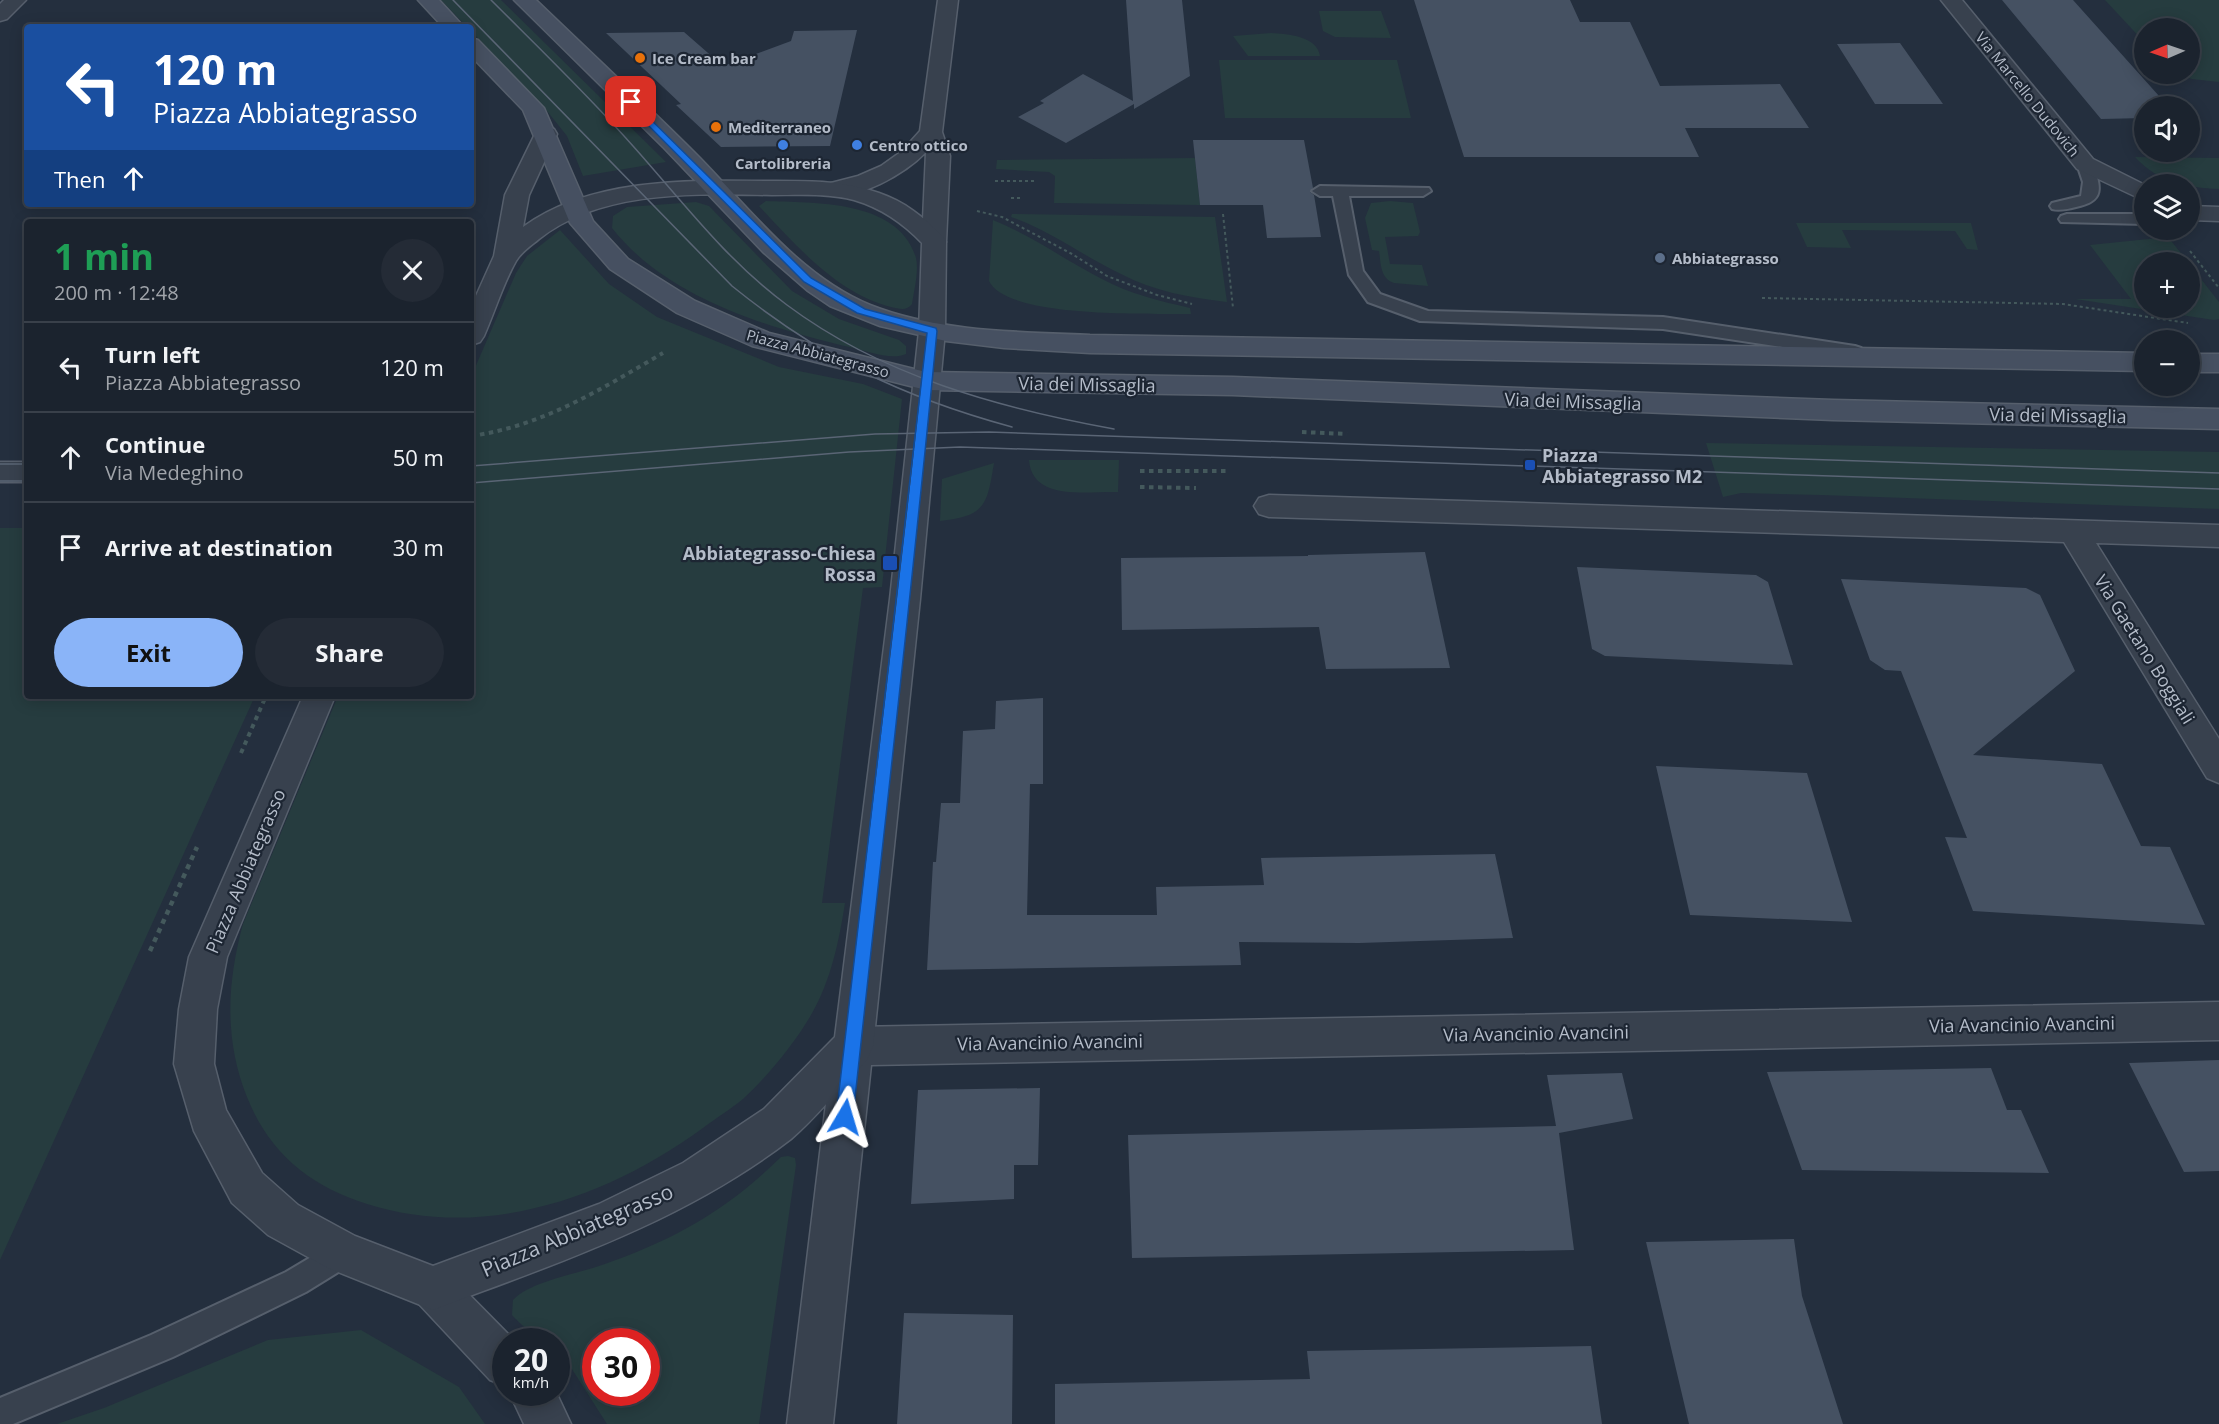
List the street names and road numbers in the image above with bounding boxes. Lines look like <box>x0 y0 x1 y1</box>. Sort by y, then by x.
street label: Via Marcello Dudovich <box>1971 27 2085 161</box>
street label: Piazza Abbiategrasso <box>744 324 892 382</box>
street label: Via dei Missaglia <box>1018 371 1156 397</box>
street label: Via dei Missaglia <box>1504 387 1642 415</box>
street label: Via dei Missaglia <box>1989 402 2127 428</box>
street label: Via Gaetano Boggiali <box>2089 570 2201 728</box>
street label: Piazza Abbiategrasso <box>199 785 291 957</box>
street label: Via Avancinio Avancini <box>1929 1010 2115 1038</box>
street label: Via Avancinio Avancini <box>1443 1019 1629 1047</box>
street label: Via Avancinio Avancini <box>957 1028 1143 1056</box>
street label: Piazza Abbiategrasso <box>477 1177 677 1283</box>

